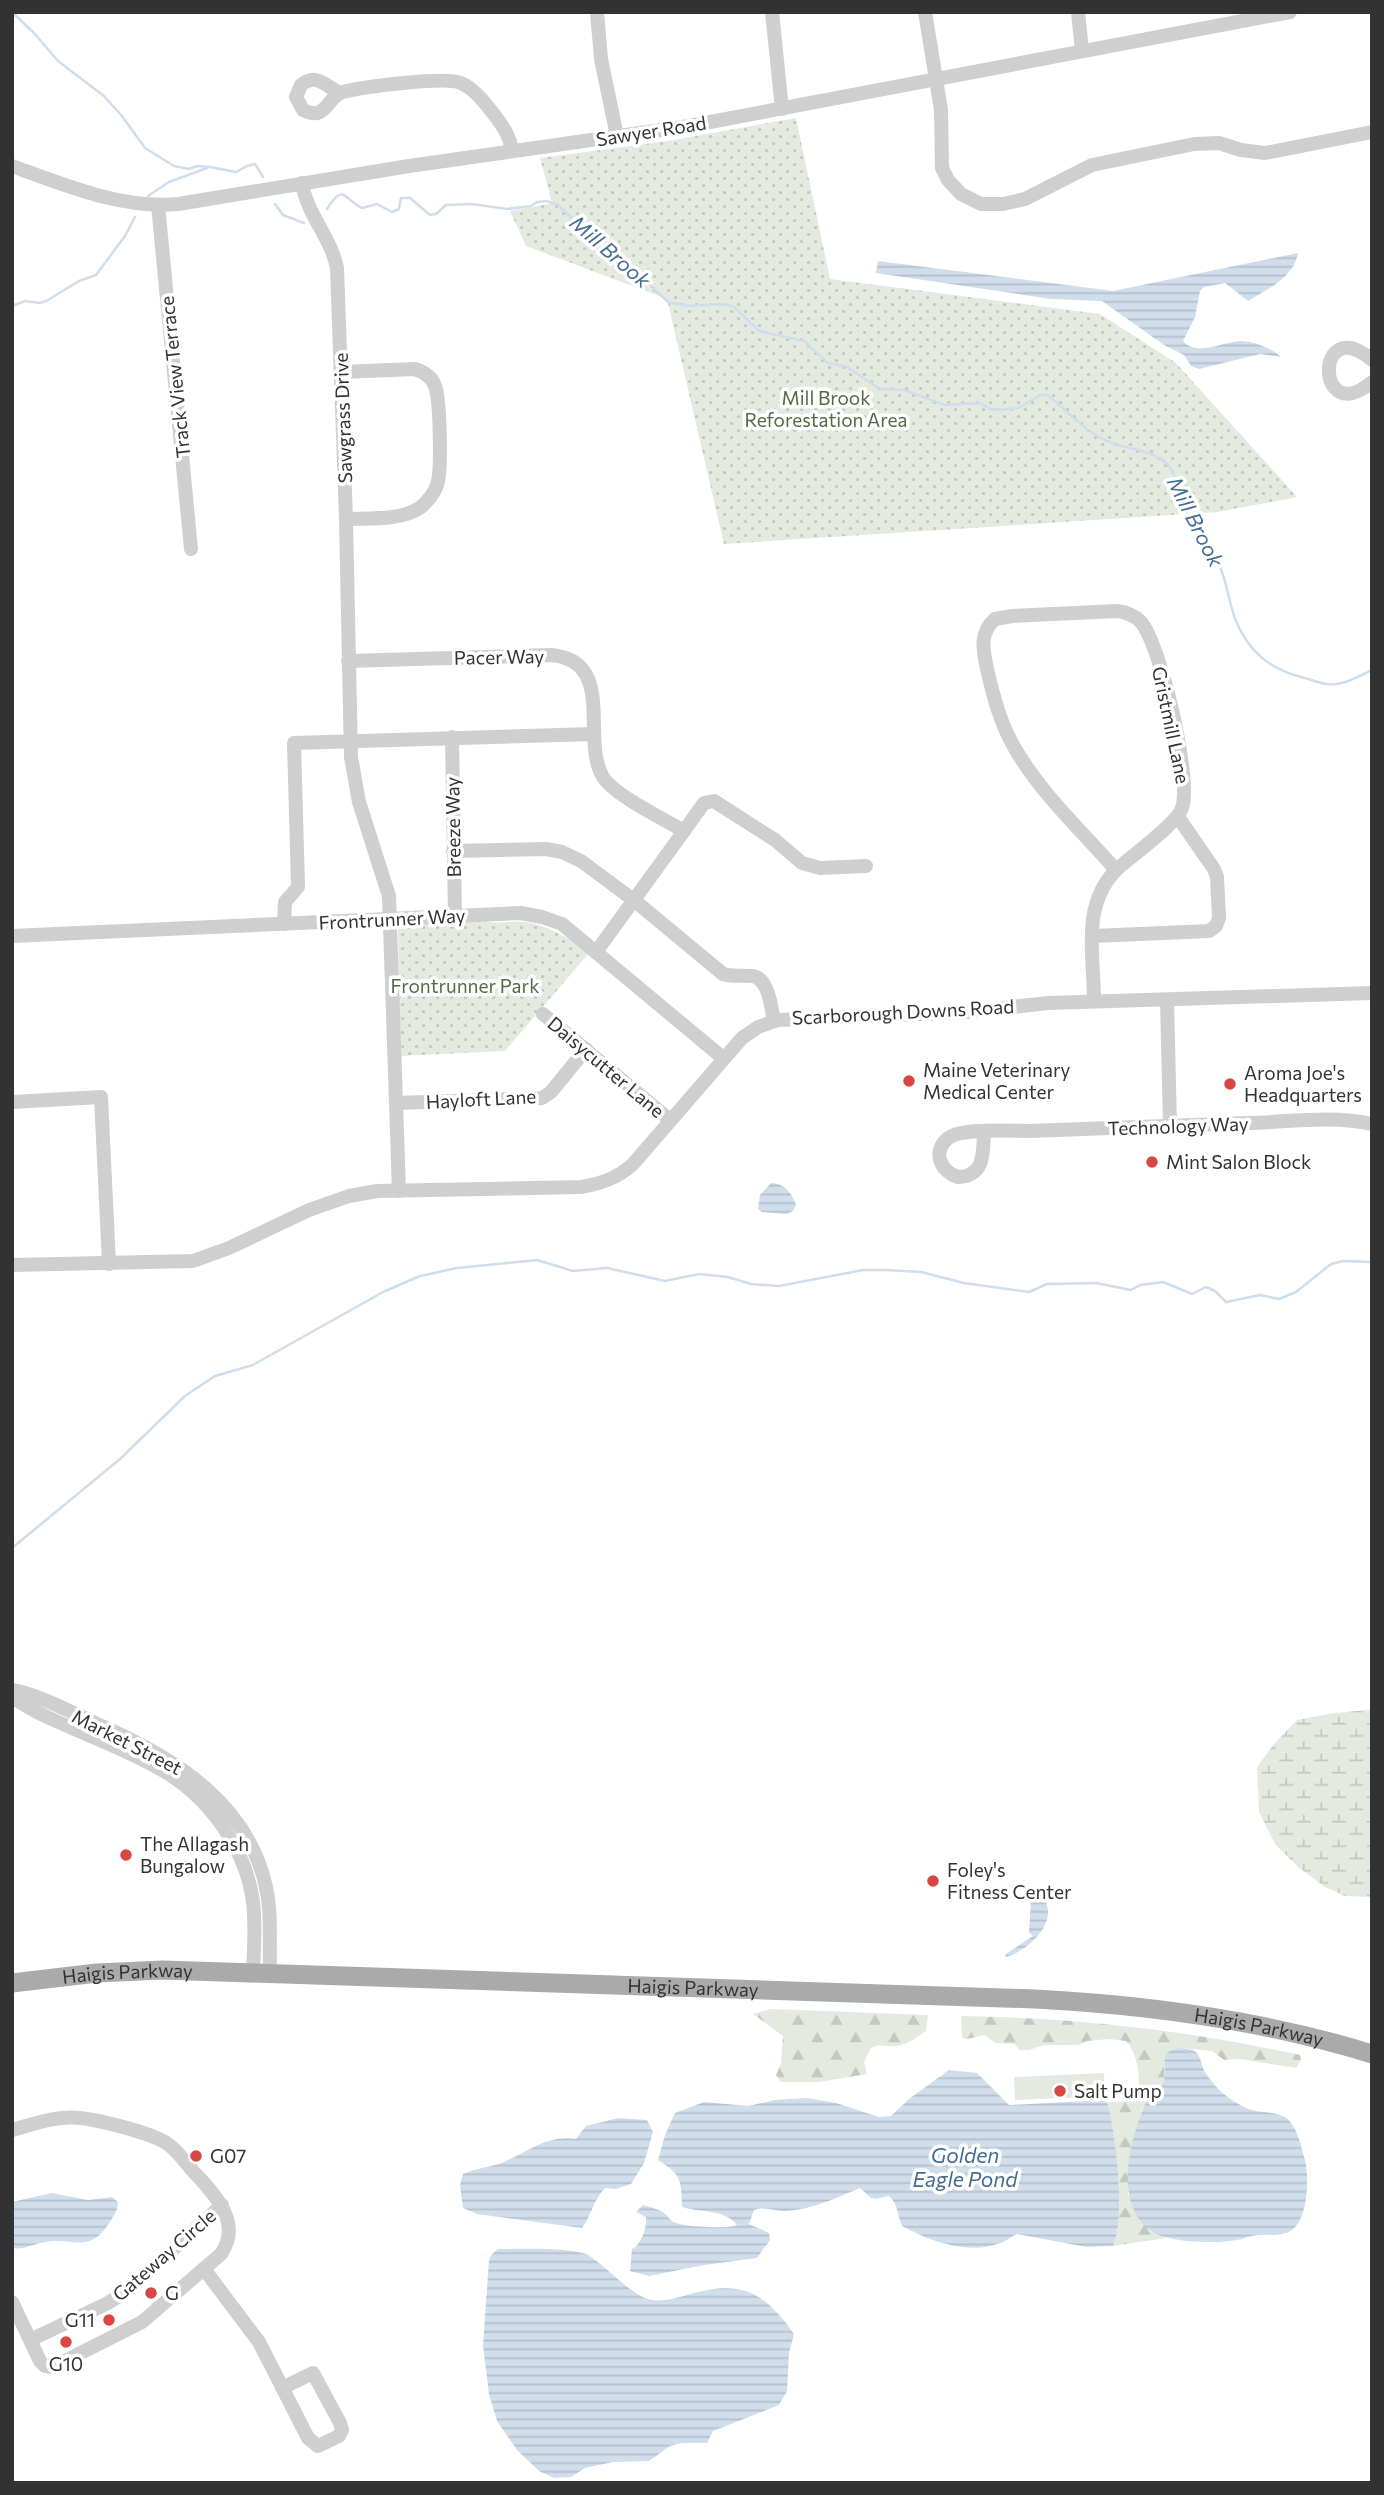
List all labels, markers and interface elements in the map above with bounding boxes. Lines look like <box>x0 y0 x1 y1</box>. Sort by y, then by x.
street label: Sawyer Road <box>594 110 708 151</box>
water label: Mill Brook <box>566 209 657 293</box>
street label: Track View Terrace <box>155 295 194 459</box>
street label: Sawgrass Drive <box>329 352 356 484</box>
park label: Mill Brook Reforestation Area <box>745 386 907 431</box>
water label: Mill Brook <box>1163 472 1230 571</box>
street label: Pacer Way <box>454 644 545 669</box>
street label: Gristmill Lane <box>1148 664 1195 786</box>
street label: Breeze Way <box>440 776 465 877</box>
street label: Frontrunner Way <box>318 903 466 934</box>
park label: Frontrunner Park <box>391 974 539 997</box>
street label: Scarborough Downs Road <box>791 994 1015 1029</box>
street label: Daisycutter Lane <box>543 1011 669 1122</box>
place label: Maine Veterinary Medical Center <box>923 1058 1071 1103</box>
place label: Aroma Joe's Headquarters <box>1244 1061 1362 1106</box>
marker: Maine Veterinary Medical Center <box>901 1073 917 1089</box>
marker: Aroma Joe's Headquarters <box>1222 1076 1238 1092</box>
street label: Hayloft Lane <box>425 1084 537 1113</box>
street label: Technology Way <box>1107 1112 1249 1139</box>
place label: Mint Salon Block <box>1166 1150 1311 1173</box>
marker: Mint Salon Block <box>1144 1154 1160 1170</box>
street label: Market Street <box>68 1704 186 1779</box>
place label: The Allagash Bungalow <box>140 1832 249 1877</box>
marker: The Allagash Bungalow <box>118 1847 134 1863</box>
place label: Foley's Fitness Center <box>947 1858 1072 1903</box>
marker: Foley's Fitness Center <box>925 1873 941 1889</box>
street label: Haigis Parkway <box>61 1958 193 1988</box>
street label: Haigis Parkway <box>627 1973 759 2001</box>
street label: Haigis Parkway <box>1193 2002 1326 2051</box>
place label: Salt Pump <box>1074 2079 1162 2102</box>
marker: Salt Pump <box>1052 2083 1068 2099</box>
water label: Golden Eagle Pond <box>913 2142 1018 2191</box>
place label: G07 <box>210 2144 246 2167</box>
marker: G07 <box>188 2148 204 2164</box>
street label: Gateway Circle <box>108 2204 220 2306</box>
place label: G <box>165 2282 179 2304</box>
marker: G <box>143 2285 159 2301</box>
place label: G11 <box>65 2308 95 2331</box>
marker: G11 <box>101 2312 117 2328</box>
marker: G10 <box>58 2334 74 2350</box>
place label: G10 <box>49 2352 83 2375</box>

